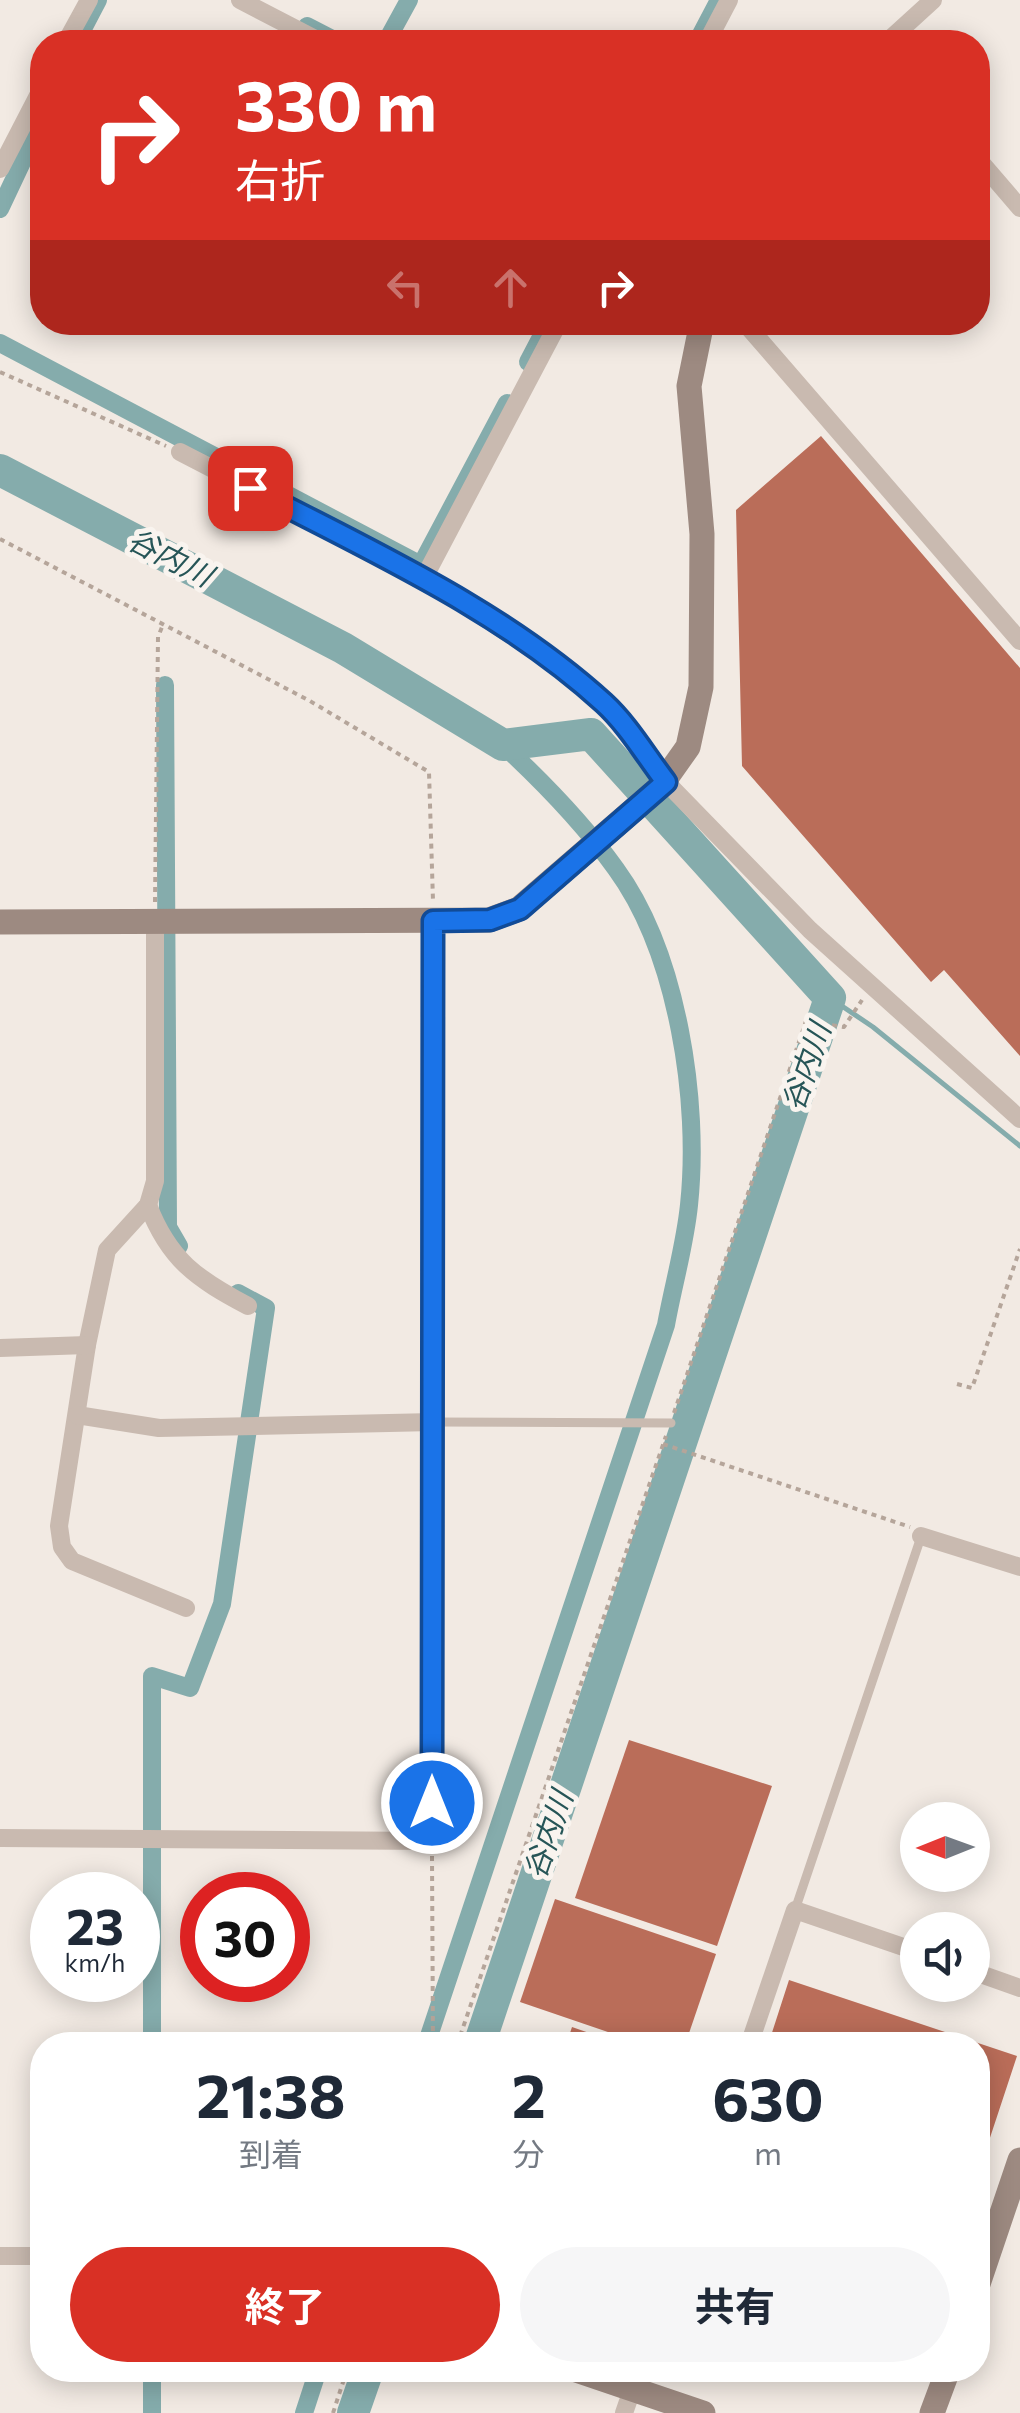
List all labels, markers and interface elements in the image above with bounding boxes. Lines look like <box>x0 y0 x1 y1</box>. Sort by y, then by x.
text: 330 m <box>235 60 437 145</box>
icon: right <box>70 70 200 200</box>
text: 右折 <box>235 151 325 206</box>
icon: left <box>378 260 433 315</box>
icon: ahead <box>483 260 538 315</box>
icon: right <box>588 260 643 315</box>
pin <box>208 446 293 531</box>
icon: arrive <box>223 461 278 516</box>
water label: 谷内川 <box>123 519 222 594</box>
water label: 谷内川 <box>772 1015 838 1115</box>
position arrow <box>380 1751 484 1855</box>
water label: 谷内川 <box>514 1783 580 1883</box>
north arrow <box>900 1802 990 1892</box>
map controls <box>900 1802 990 2002</box>
speed limit sign: 30 <box>180 1872 310 2002</box>
text: 23 <box>66 1894 124 1955</box>
button: sound <box>900 1912 990 2002</box>
text: km/h <box>65 1947 125 1977</box>
text: 21:38 <box>196 2057 346 2130</box>
text: 2 <box>512 2057 546 2130</box>
text: 630 <box>712 2060 824 2133</box>
text: m <box>754 2132 782 2172</box>
text: 到着 <box>239 2133 303 2173</box>
text: 分 <box>513 2133 545 2173</box>
button: 終了 <box>70 2247 500 2362</box>
button: 共有 <box>520 2247 950 2362</box>

